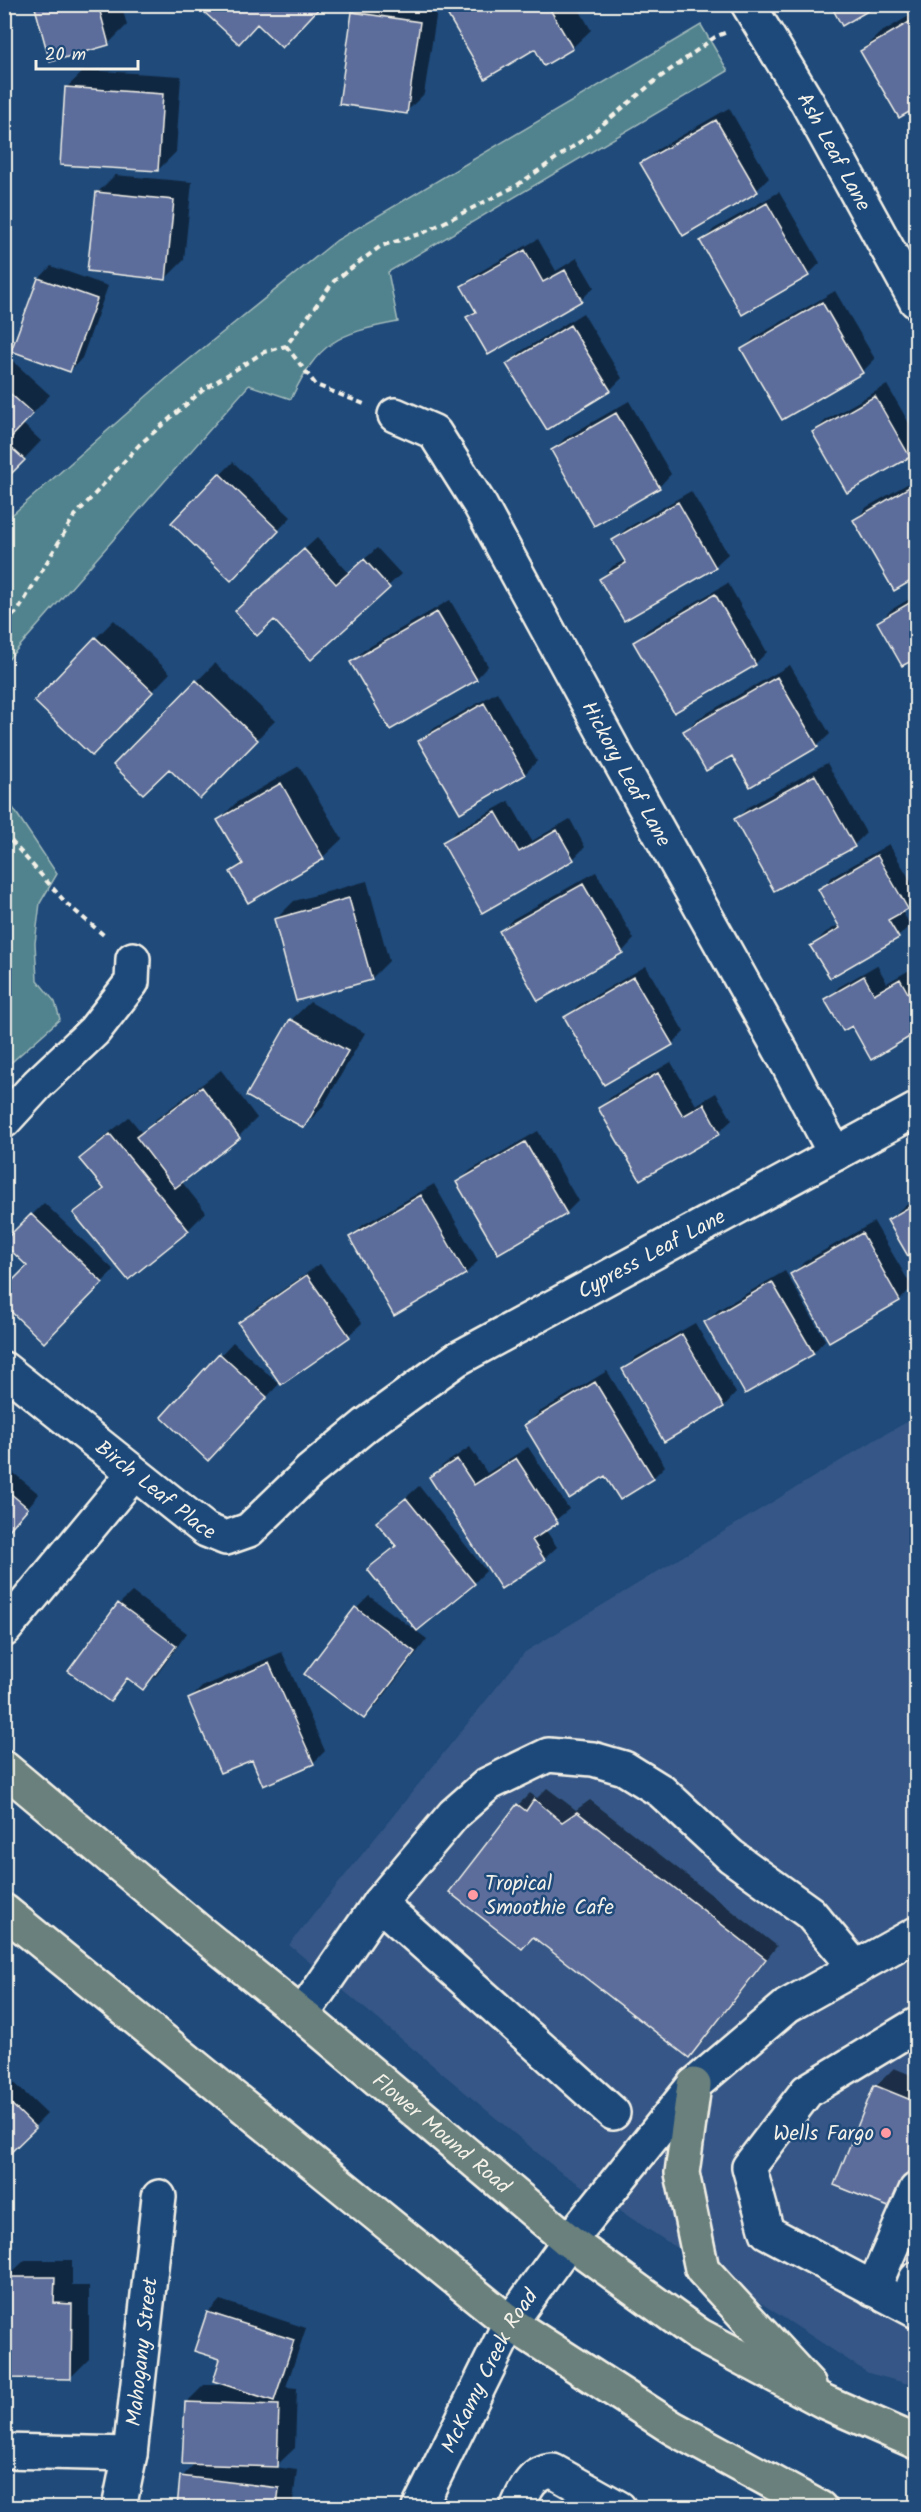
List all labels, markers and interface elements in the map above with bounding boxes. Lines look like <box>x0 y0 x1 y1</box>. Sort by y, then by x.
scale bar <box>36 33 138 71</box>
text: 20 m <box>45 41 86 70</box>
street label: Ash Leaf Lane <box>787 87 879 218</box>
street label: Hickory Leaf Lane <box>572 696 679 854</box>
street label: Cypress Leaf Lane <box>572 1201 733 1309</box>
street label: Birch Leaf Place <box>87 1432 220 1550</box>
place label: Tropical Smoothie Cafe <box>485 1868 614 1925</box>
marker: Tropical Smoothie Cafe <box>466 1888 480 1902</box>
street label: Flower Mound Road <box>364 2066 518 2203</box>
place label: Wells Fargo <box>773 2118 874 2151</box>
marker: Wells Fargo <box>879 2126 893 2140</box>
street label: Mahogany Street <box>118 2275 168 2428</box>
street label: McKamy Creek Road <box>433 2282 548 2459</box>

